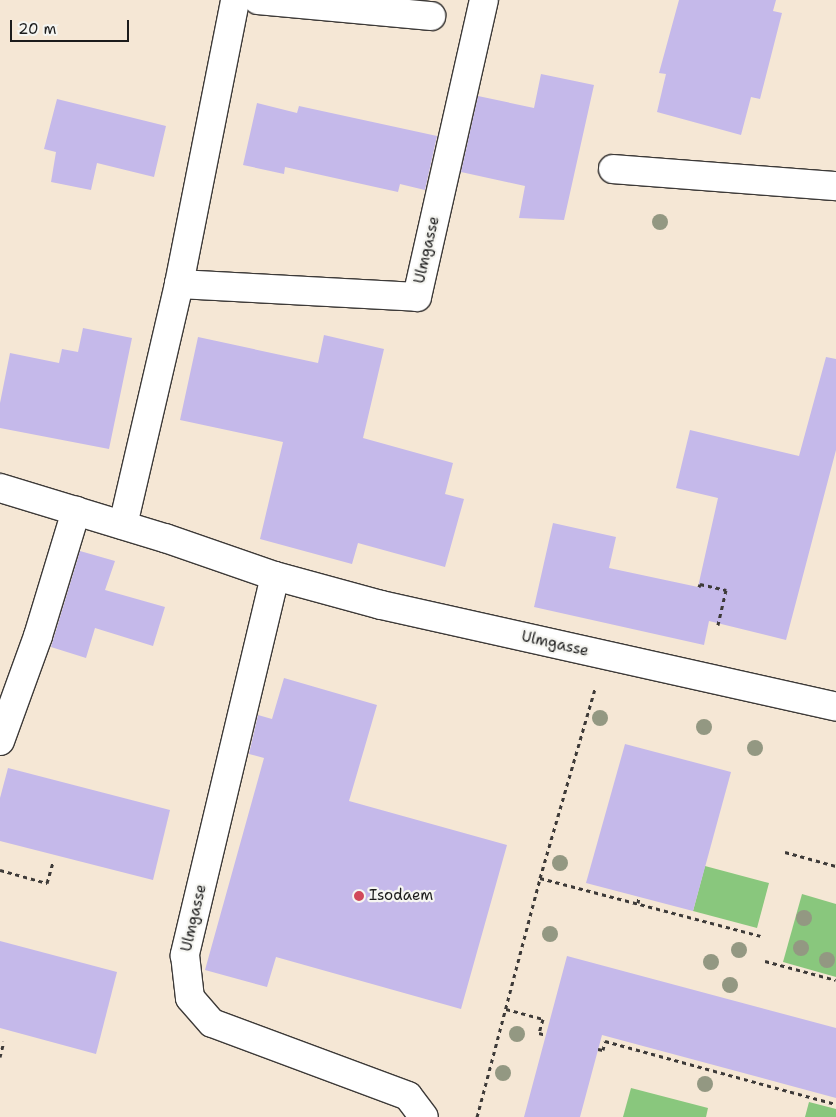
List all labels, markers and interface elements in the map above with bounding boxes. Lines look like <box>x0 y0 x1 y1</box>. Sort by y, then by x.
scale bar <box>12 10 131 42</box>
text: 20 m <box>18 19 57 39</box>
street label: Ulmgasse <box>411 215 443 285</box>
street label: Ulmgasse <box>520 628 590 660</box>
street label: Ulmgasse <box>178 883 210 953</box>
place label: Isodaem <box>369 887 433 905</box>
marker: Isodaem <box>353 890 365 902</box>

